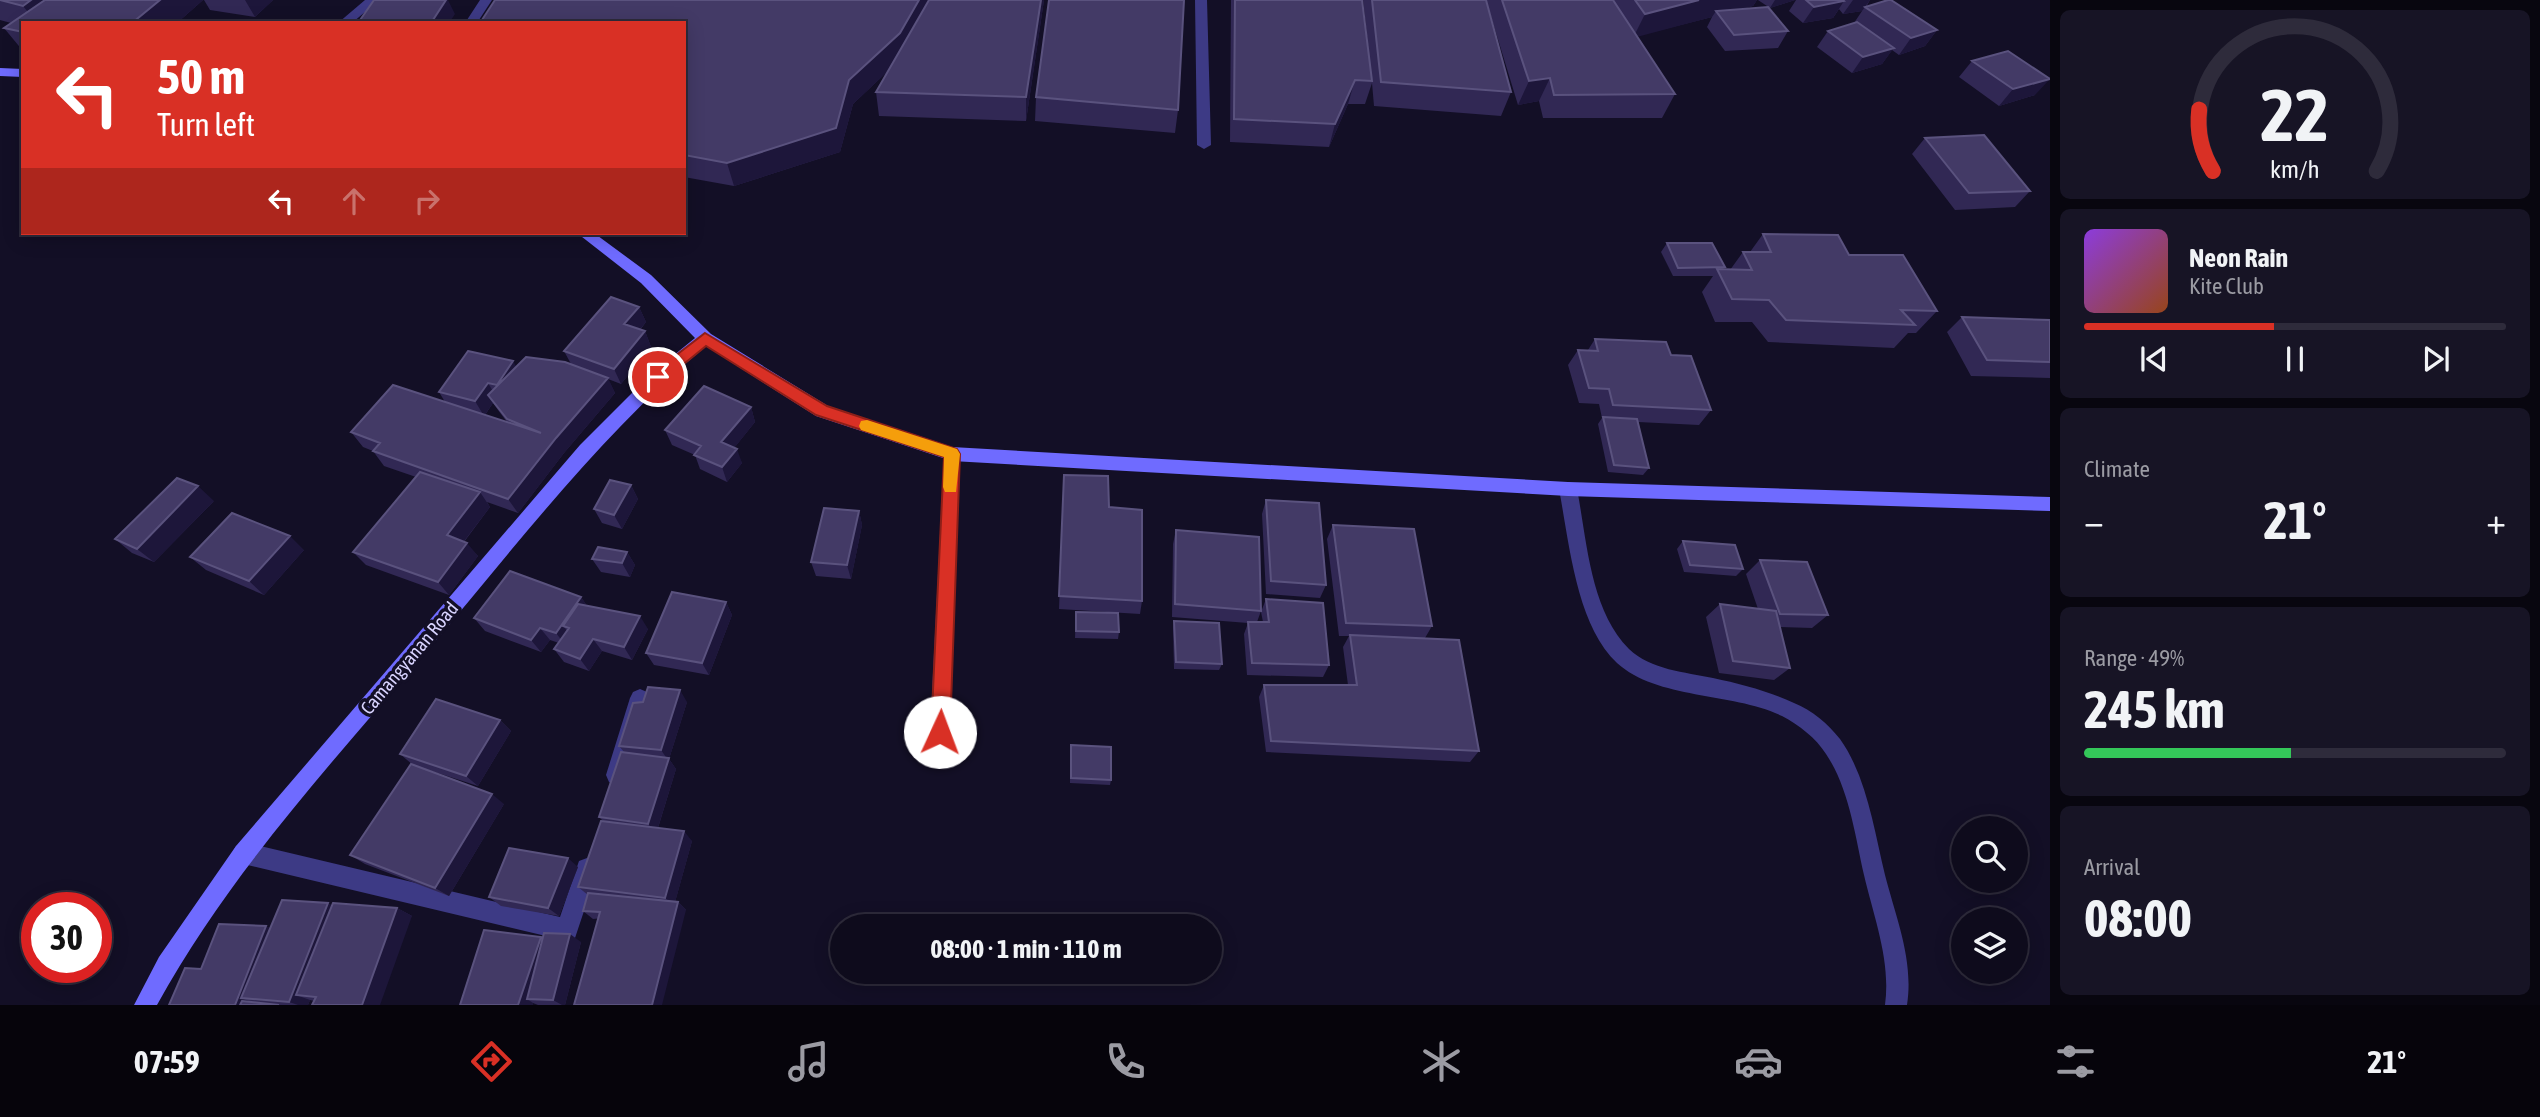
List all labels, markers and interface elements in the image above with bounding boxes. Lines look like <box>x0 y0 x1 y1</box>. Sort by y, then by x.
text: 50 m <box>157 48 245 104</box>
icon: left <box>42 49 133 140</box>
text: 22 <box>2261 73 2329 156</box>
text: Turn left <box>157 106 255 143</box>
text: km/h <box>2270 154 2320 182</box>
icon: left <box>262 182 300 220</box>
icon: ahead <box>335 182 373 220</box>
icon: right <box>408 182 446 220</box>
text: Neon Rain <box>2189 243 2288 273</box>
text: Kite Club <box>2189 273 2264 299</box>
icon: previous <box>2135 340 2173 378</box>
icon: pause <box>2276 340 2314 378</box>
icon: next <box>2417 340 2455 378</box>
pin <box>628 347 688 407</box>
icon: arrive <box>639 358 677 396</box>
text: Climate <box>2084 456 2150 482</box>
text: 21° <box>2263 490 2327 550</box>
text: − <box>2084 499 2104 542</box>
text: + <box>2486 499 2506 542</box>
street label: Camangyanan Road <box>356 597 462 719</box>
text: Range · 49% <box>2084 645 2184 671</box>
text: 245 km <box>2084 679 2225 739</box>
position arrow <box>903 695 977 769</box>
map controls <box>1951 816 2028 984</box>
button: search <box>1951 816 2028 893</box>
text: Arrival <box>2084 854 2140 880</box>
text: 08:00 <box>2084 888 2192 948</box>
speed limit sign: 30 <box>21 892 112 983</box>
button: layers <box>1951 907 2028 984</box>
text: 08:00 · 1 min · 110 m <box>930 934 1122 964</box>
icon: directions <box>467 1037 516 1086</box>
icon: music <box>784 1037 833 1086</box>
icon: phone <box>1101 1037 1150 1086</box>
icon: climate <box>1417 1037 1466 1086</box>
icon: car <box>1734 1037 1783 1086</box>
icon: filters <box>2051 1037 2100 1086</box>
text: 07:59 <box>134 1043 200 1080</box>
text: 21° <box>2367 1043 2406 1080</box>

